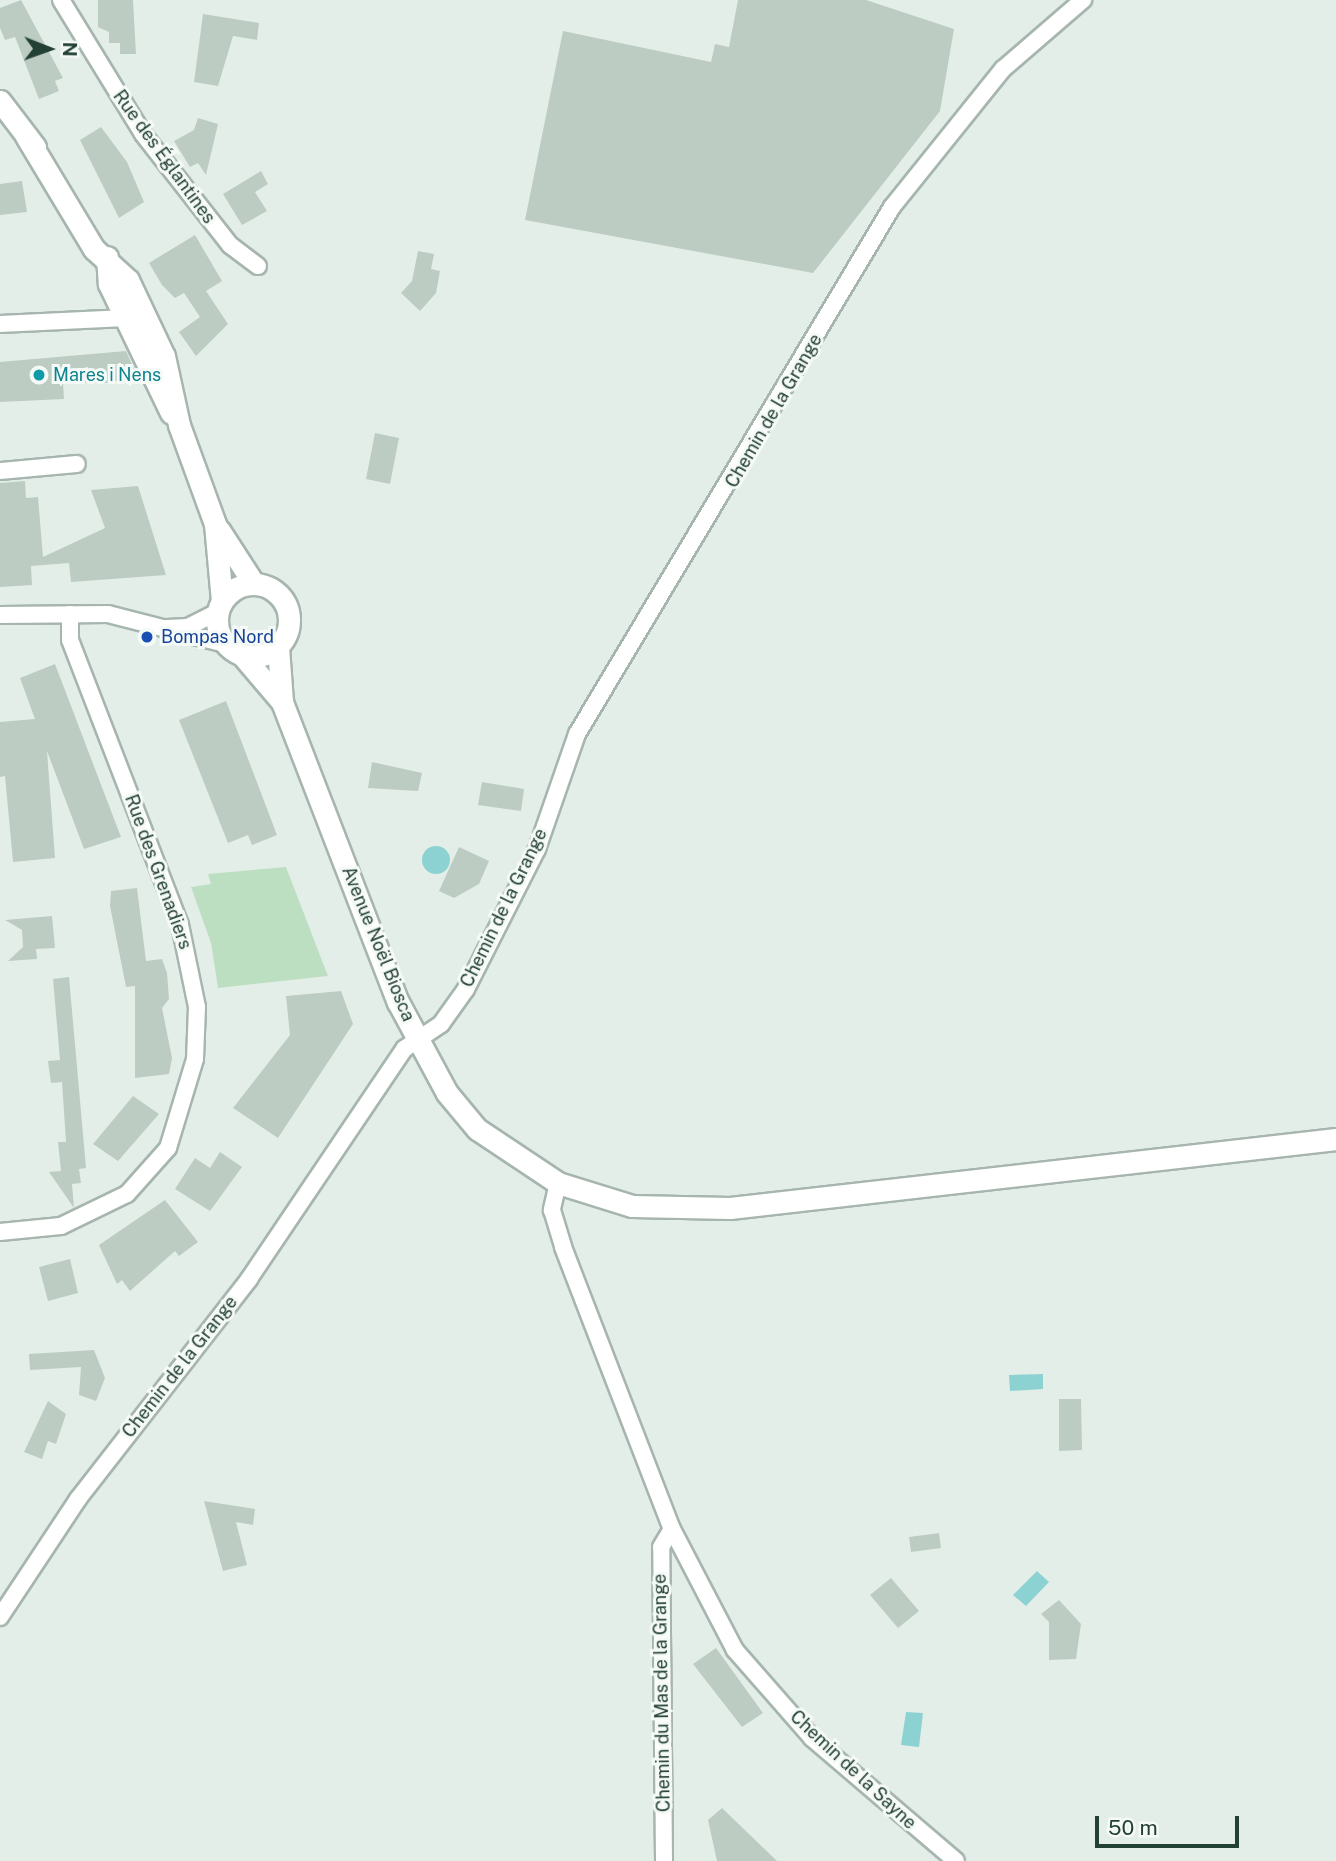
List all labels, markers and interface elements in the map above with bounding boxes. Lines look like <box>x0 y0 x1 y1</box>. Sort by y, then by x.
north arrow <box>14 14 84 84</box>
text: N <box>59 42 81 57</box>
street label: Rue des Églantines <box>108 86 220 228</box>
street label: Chemin de la Grange <box>721 330 827 492</box>
place label: Mares i Nens <box>53 364 161 386</box>
marker: Mares i Nens <box>31 367 47 383</box>
place label: Bompas Nord <box>161 626 274 648</box>
marker: Bompas Nord <box>139 629 155 645</box>
street label: Rue des Grenadiers <box>120 791 196 953</box>
street label: Chemin de la Grange <box>456 825 552 991</box>
street label: Avenue Noël Biosca <box>337 863 419 1025</box>
street label: Chemin de la Grange <box>118 1292 242 1442</box>
street label: Chemin du Mas de la Grange <box>649 1573 675 1813</box>
street label: Chemin de la Sayne <box>785 1706 921 1834</box>
scale bar <box>1098 1801 1242 1845</box>
text: 50 m <box>1108 1815 1158 1840</box>

